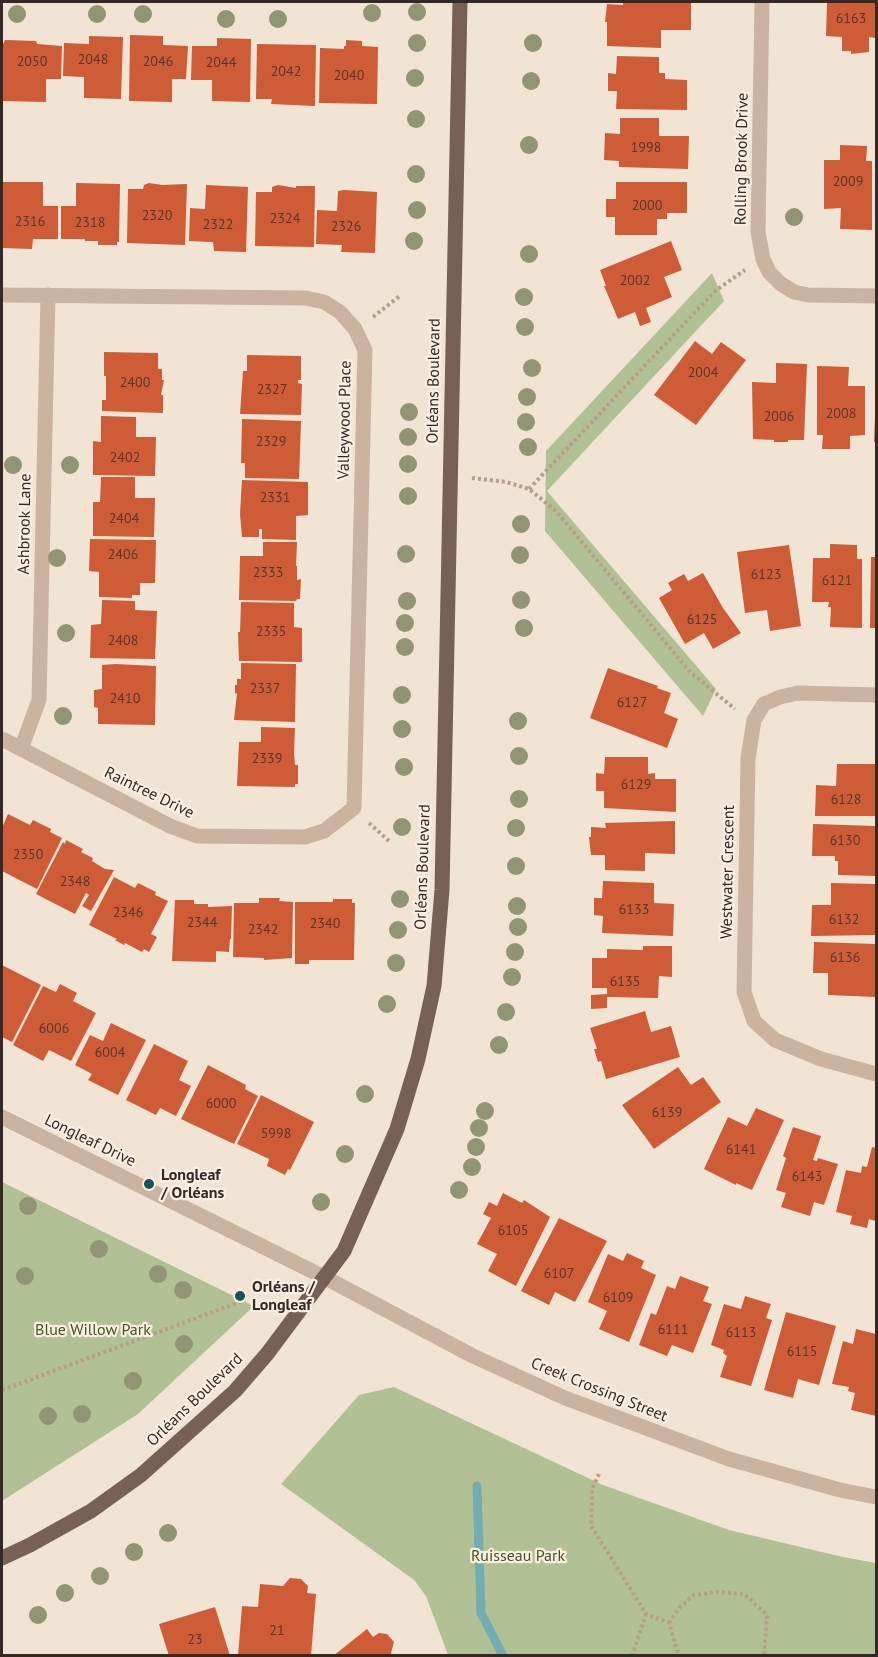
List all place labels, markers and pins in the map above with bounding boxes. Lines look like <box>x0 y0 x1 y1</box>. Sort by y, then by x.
place label: Longleaf / Orléans <box>161 1165 224 1203</box>
marker: Longleaf / Orléans <box>142 1177 156 1191</box>
place label: Orléans / Longleaf <box>252 1277 315 1315</box>
marker: Orléans / Longleaf <box>233 1289 247 1303</box>

